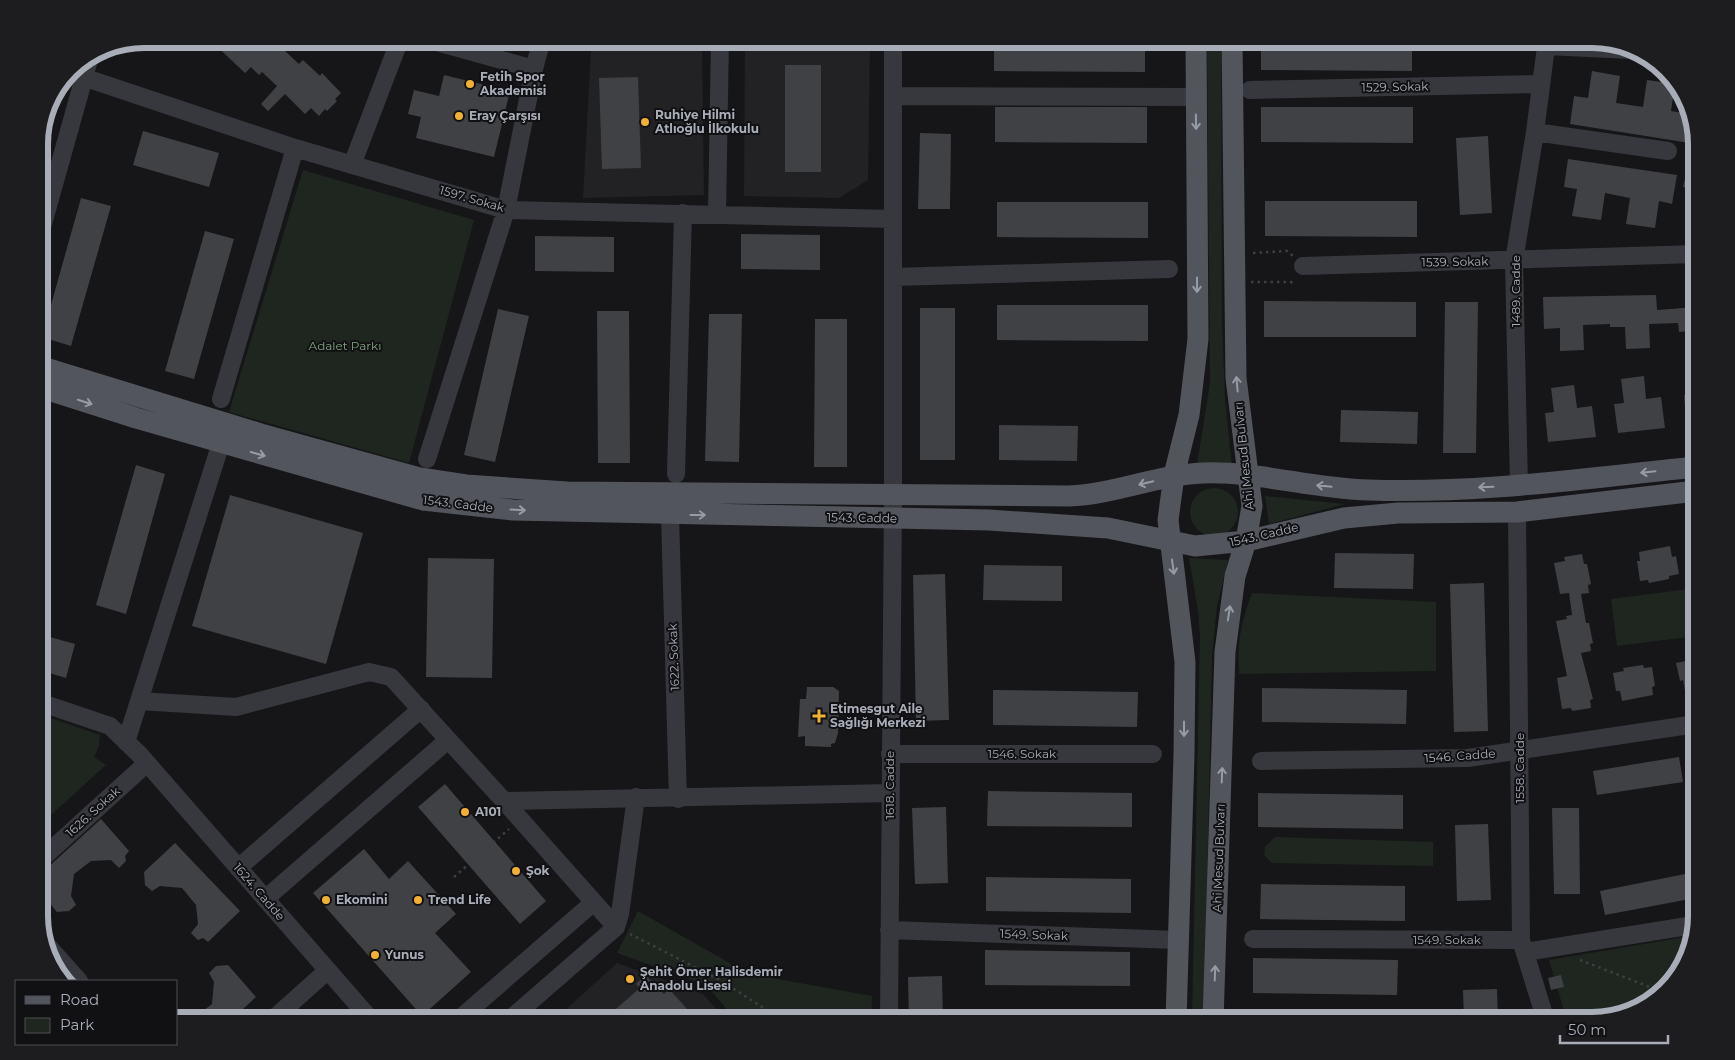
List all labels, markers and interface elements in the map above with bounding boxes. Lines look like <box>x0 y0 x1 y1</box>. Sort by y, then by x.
place label: Fetih Spor Akademisi <box>479 69 546 98</box>
marker: Fetih Spor Akademisi <box>464 78 476 90</box>
street label: 1529. Sokak <box>1361 78 1429 95</box>
place label: Ruhiye Hilmi Atlıoğlu İlkokulu <box>654 107 759 136</box>
place label: Eray Çarşısı <box>469 108 541 123</box>
marker: Eray Çarşısı <box>453 110 465 122</box>
one-way arrow <box>1191 114 1201 130</box>
marker: Ruhiye Hilmi Atlıoğlu İlkokulu <box>639 116 651 128</box>
street label: 1597. Sokak <box>438 182 507 215</box>
street label: 1539. Sokak <box>1421 253 1489 270</box>
street label: 1489. Cadde <box>1508 255 1523 327</box>
one-way arrow <box>1192 276 1202 293</box>
park label: Adalet Parkı <box>309 338 381 353</box>
one-way arrow <box>1232 376 1241 392</box>
one-way arrow <box>77 397 93 407</box>
street label: Ahi Mesud Bulvarı <box>1230 401 1257 511</box>
one-way arrow <box>249 449 265 459</box>
one-way arrow <box>1640 467 1656 477</box>
one-way arrow <box>1138 479 1154 488</box>
one-way arrow <box>1316 481 1332 491</box>
one-way arrow <box>1478 483 1494 492</box>
street label: 1543. Cadde <box>422 492 494 515</box>
one-way arrow <box>510 506 526 515</box>
street label: 1543. Cadde <box>827 509 897 526</box>
one-way arrow <box>690 510 706 520</box>
street label: 1543. Cadde <box>1228 519 1300 550</box>
one-way arrow <box>1168 559 1178 575</box>
one-way arrow <box>1225 605 1235 621</box>
street label: 1622. Sokak <box>665 622 682 691</box>
place label: Etimesgut Aile Sağlığı Merkezi <box>830 701 926 730</box>
marker: Etimesgut Aile Sağlığı Merkezi <box>812 709 826 723</box>
one-way arrow <box>1180 720 1189 736</box>
street label: 1558. Cadde <box>1512 733 1527 803</box>
street label: 1546. Sokak <box>988 746 1057 761</box>
street label: 1546. Cadde <box>1424 746 1496 765</box>
street label: 1618. Cadde <box>882 751 897 819</box>
one-way arrow <box>1217 767 1227 784</box>
street label: 1626. Sokak <box>62 783 123 840</box>
street label: Ahi Mesud Bulvarı <box>1209 803 1228 913</box>
place label: A101 <box>474 804 501 819</box>
marker: A101 <box>459 806 471 818</box>
street label: 1624. Cadde <box>230 860 288 923</box>
place label: Şok <box>526 863 550 878</box>
marker: Şok <box>510 865 522 877</box>
place label: Ekomini <box>336 892 388 907</box>
place label: Trend Life <box>428 892 491 907</box>
marker: Ekomini <box>320 894 332 906</box>
marker: Trend Life <box>412 894 424 906</box>
street label: 1549. Sokak <box>1000 926 1069 943</box>
street label: 1549. Sokak <box>1413 932 1482 947</box>
place label: Yunus <box>384 947 424 962</box>
marker: Yunus <box>369 949 381 961</box>
place label: Şehit Ömer Halisdemir Anadolu Lisesi <box>639 964 783 993</box>
one-way arrow <box>1210 965 1220 981</box>
marker: Şehit Ömer Halisdemir Anadolu Lisesi <box>624 973 636 985</box>
legend <box>15 980 178 1045</box>
text: Road <box>60 990 99 1009</box>
scale bar <box>1560 1012 1668 1044</box>
text: Park <box>60 1015 94 1034</box>
text: 50 m <box>1568 1020 1606 1039</box>

